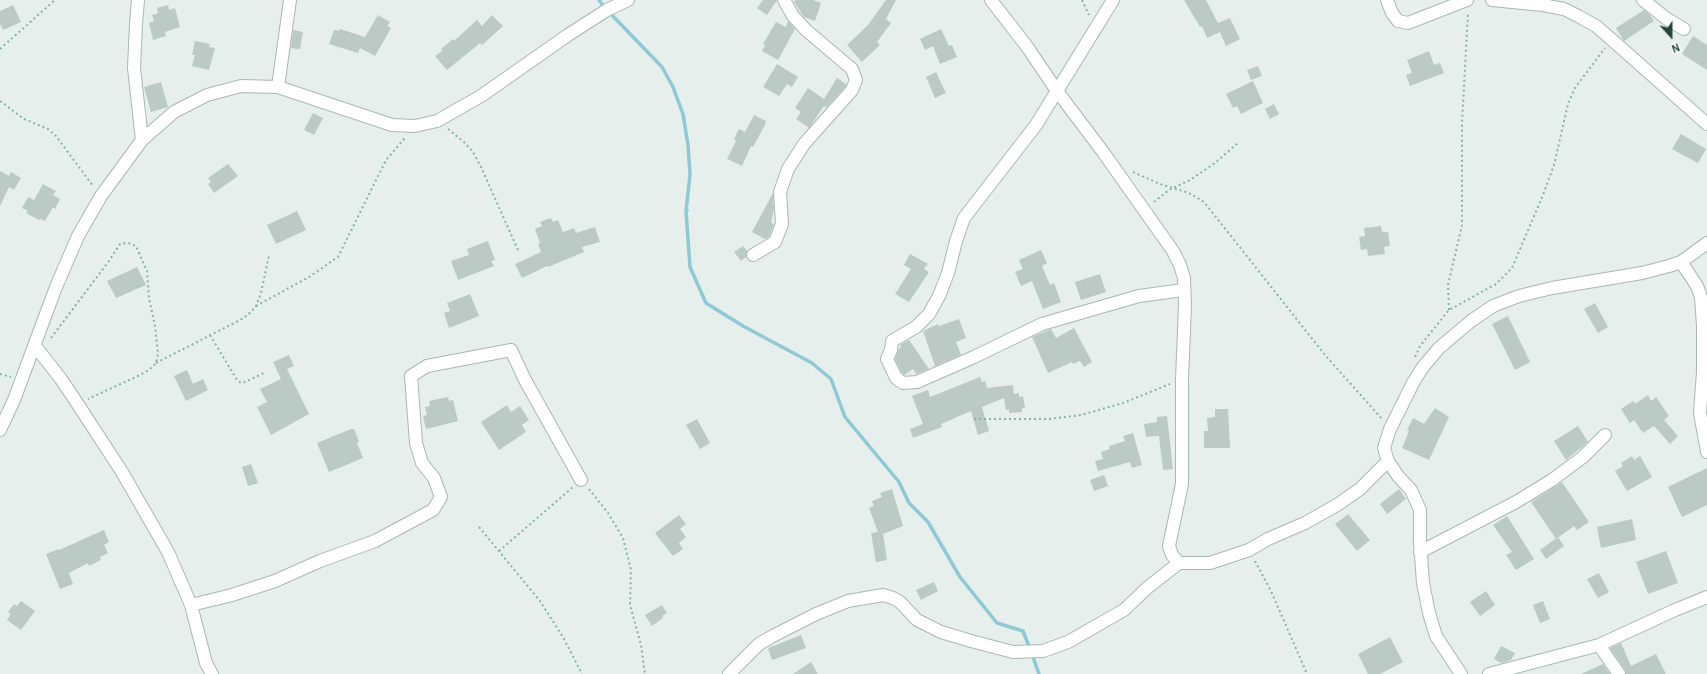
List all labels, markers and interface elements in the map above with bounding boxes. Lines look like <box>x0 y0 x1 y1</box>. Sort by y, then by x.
north arrow <box>1651 16 1691 56</box>
text: N <box>1669 40 1681 55</box>

